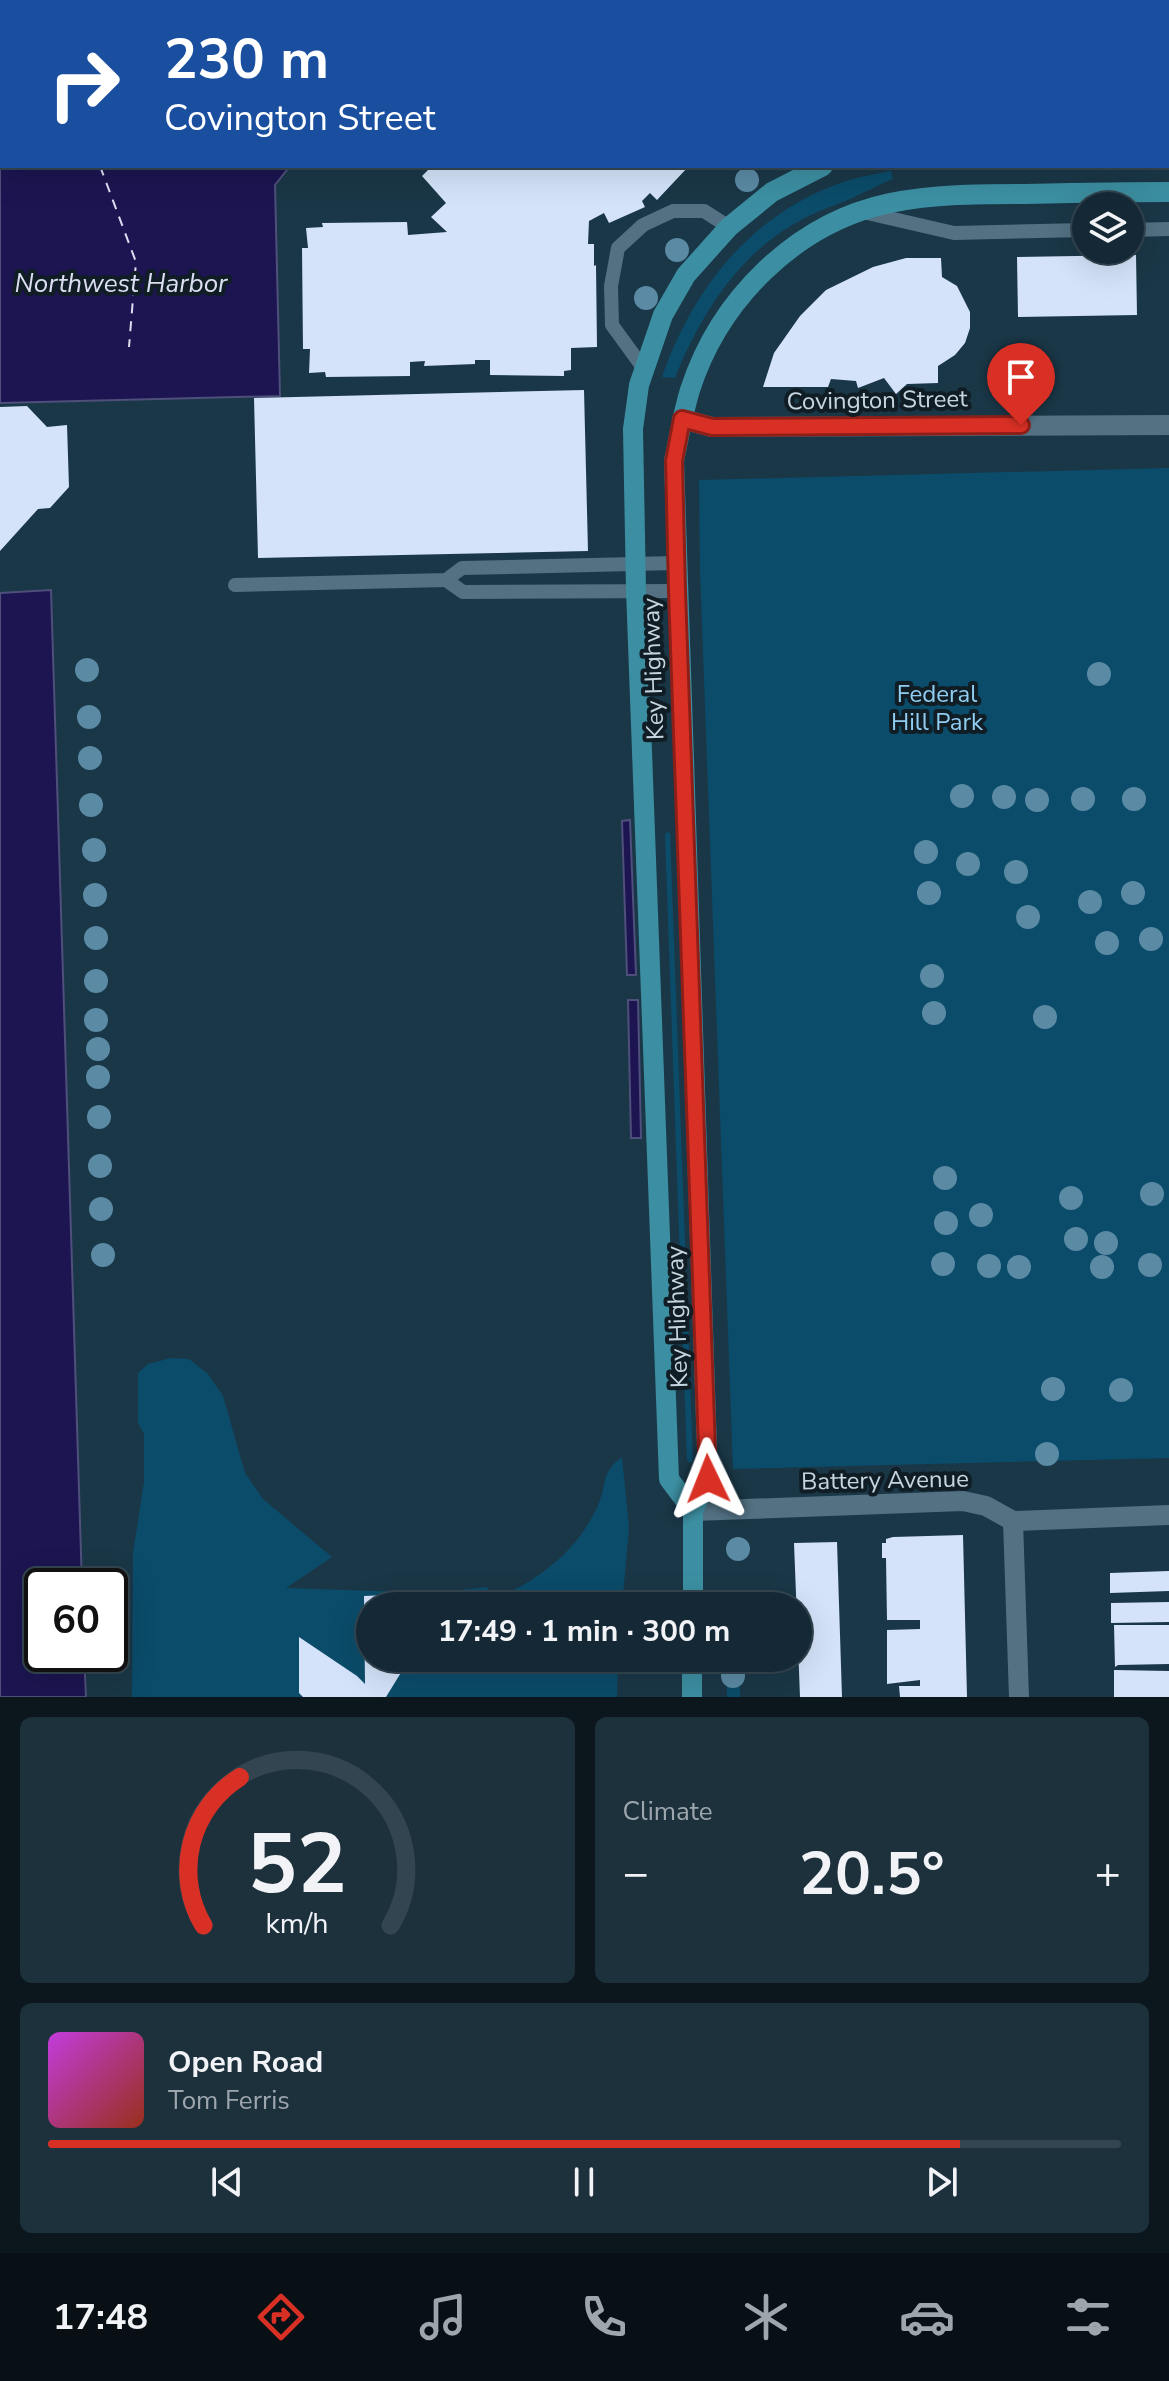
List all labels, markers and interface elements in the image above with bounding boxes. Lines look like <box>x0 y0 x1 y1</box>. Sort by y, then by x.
text: 230 m <box>164 21 329 98</box>
icon: right <box>32 32 136 136</box>
text: Covington Street <box>164 94 436 143</box>
map controls <box>1072 192 1144 264</box>
button: layers <box>1072 192 1144 264</box>
water label: Northwest Harbor <box>15 266 228 301</box>
pin <box>987 343 1055 425</box>
icon: arrive <box>999 355 1043 399</box>
street label: Covington Street <box>786 382 968 418</box>
street label: Key Highway <box>635 597 671 741</box>
park label: Federal Hill Park <box>891 678 984 738</box>
street label: Key Highway <box>659 1245 695 1389</box>
position arrow <box>666 1437 750 1521</box>
street label: Battery Avenue <box>801 1463 969 1497</box>
speed limit sign: 60 <box>24 1568 128 1672</box>
text: 17:49 · 1 min · 300 m <box>438 1611 730 1652</box>
text: Climate <box>623 1794 713 1829</box>
text: 52 <box>247 1808 347 1921</box>
text: 20.5° <box>799 1833 945 1915</box>
text: − <box>623 1844 649 1904</box>
text: + <box>1095 1844 1121 1904</box>
text: km/h <box>266 1904 329 1943</box>
text: Open Road <box>168 2042 323 2083</box>
text: Tom Ferris <box>168 2083 290 2118</box>
icon: previous <box>205 2160 249 2204</box>
icon: pause <box>562 2160 606 2204</box>
icon: next <box>920 2160 964 2204</box>
icon: directions <box>253 2289 309 2345</box>
icon: music <box>415 2289 471 2345</box>
icon: phone <box>576 2289 632 2345</box>
icon: climate <box>738 2289 794 2345</box>
icon: car <box>899 2289 955 2345</box>
icon: filters <box>1060 2289 1116 2345</box>
text: 17:48 <box>53 2293 148 2342</box>

